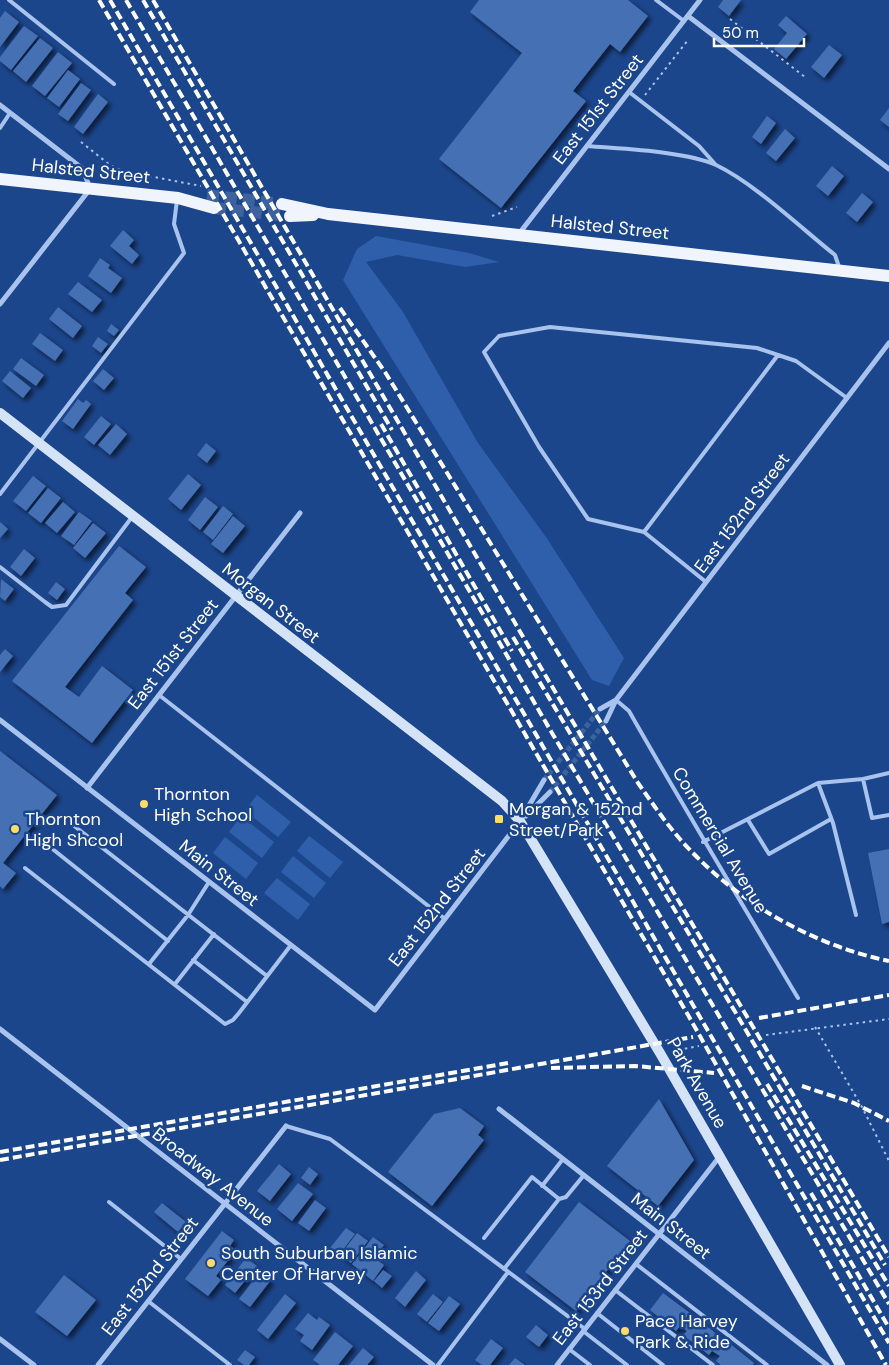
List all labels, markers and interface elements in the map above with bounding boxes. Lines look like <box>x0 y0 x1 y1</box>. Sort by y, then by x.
scale bar <box>714 15 804 47</box>
text: 50 m <box>722 23 759 43</box>
street label: East 151st Street <box>547 49 649 169</box>
street label: Halsted Street <box>31 153 151 189</box>
street label: Halsted Street <box>550 209 670 245</box>
street label: East 152nd Street <box>689 448 795 578</box>
street label: Morgan Street <box>217 557 325 649</box>
street label: East 151st Street <box>122 594 224 714</box>
street label: Commercial Avenue <box>667 762 773 918</box>
place label: Thornton High School <box>154 782 252 827</box>
place label: Morgan & 152nd Street/Park <box>509 797 643 842</box>
marker: Thornton High School <box>138 798 150 810</box>
place label: Thornton High Shcool <box>25 807 123 852</box>
marker: Morgan & 152nd Street/Park <box>493 813 505 825</box>
marker: Thornton High Shcool <box>9 823 21 835</box>
street label: Main Street <box>174 834 264 912</box>
street label: East 152nd Street <box>383 843 491 971</box>
street label: Park Avenue <box>661 1033 733 1133</box>
street label: Broadway Avenue <box>147 1122 279 1232</box>
street label: Main Street <box>626 1187 716 1265</box>
street label: East 152nd Street <box>96 1212 204 1340</box>
street label: East 153rd Street <box>547 1224 653 1350</box>
place label: South Suburban Islamic Center Of Harvey <box>221 1241 418 1286</box>
marker: South Suburban Islamic Center Of Harvey <box>205 1257 217 1269</box>
place label: Pace Harvey Park & Ride <box>635 1309 738 1354</box>
marker: Pace Harvey Park & Ride <box>619 1325 631 1337</box>

